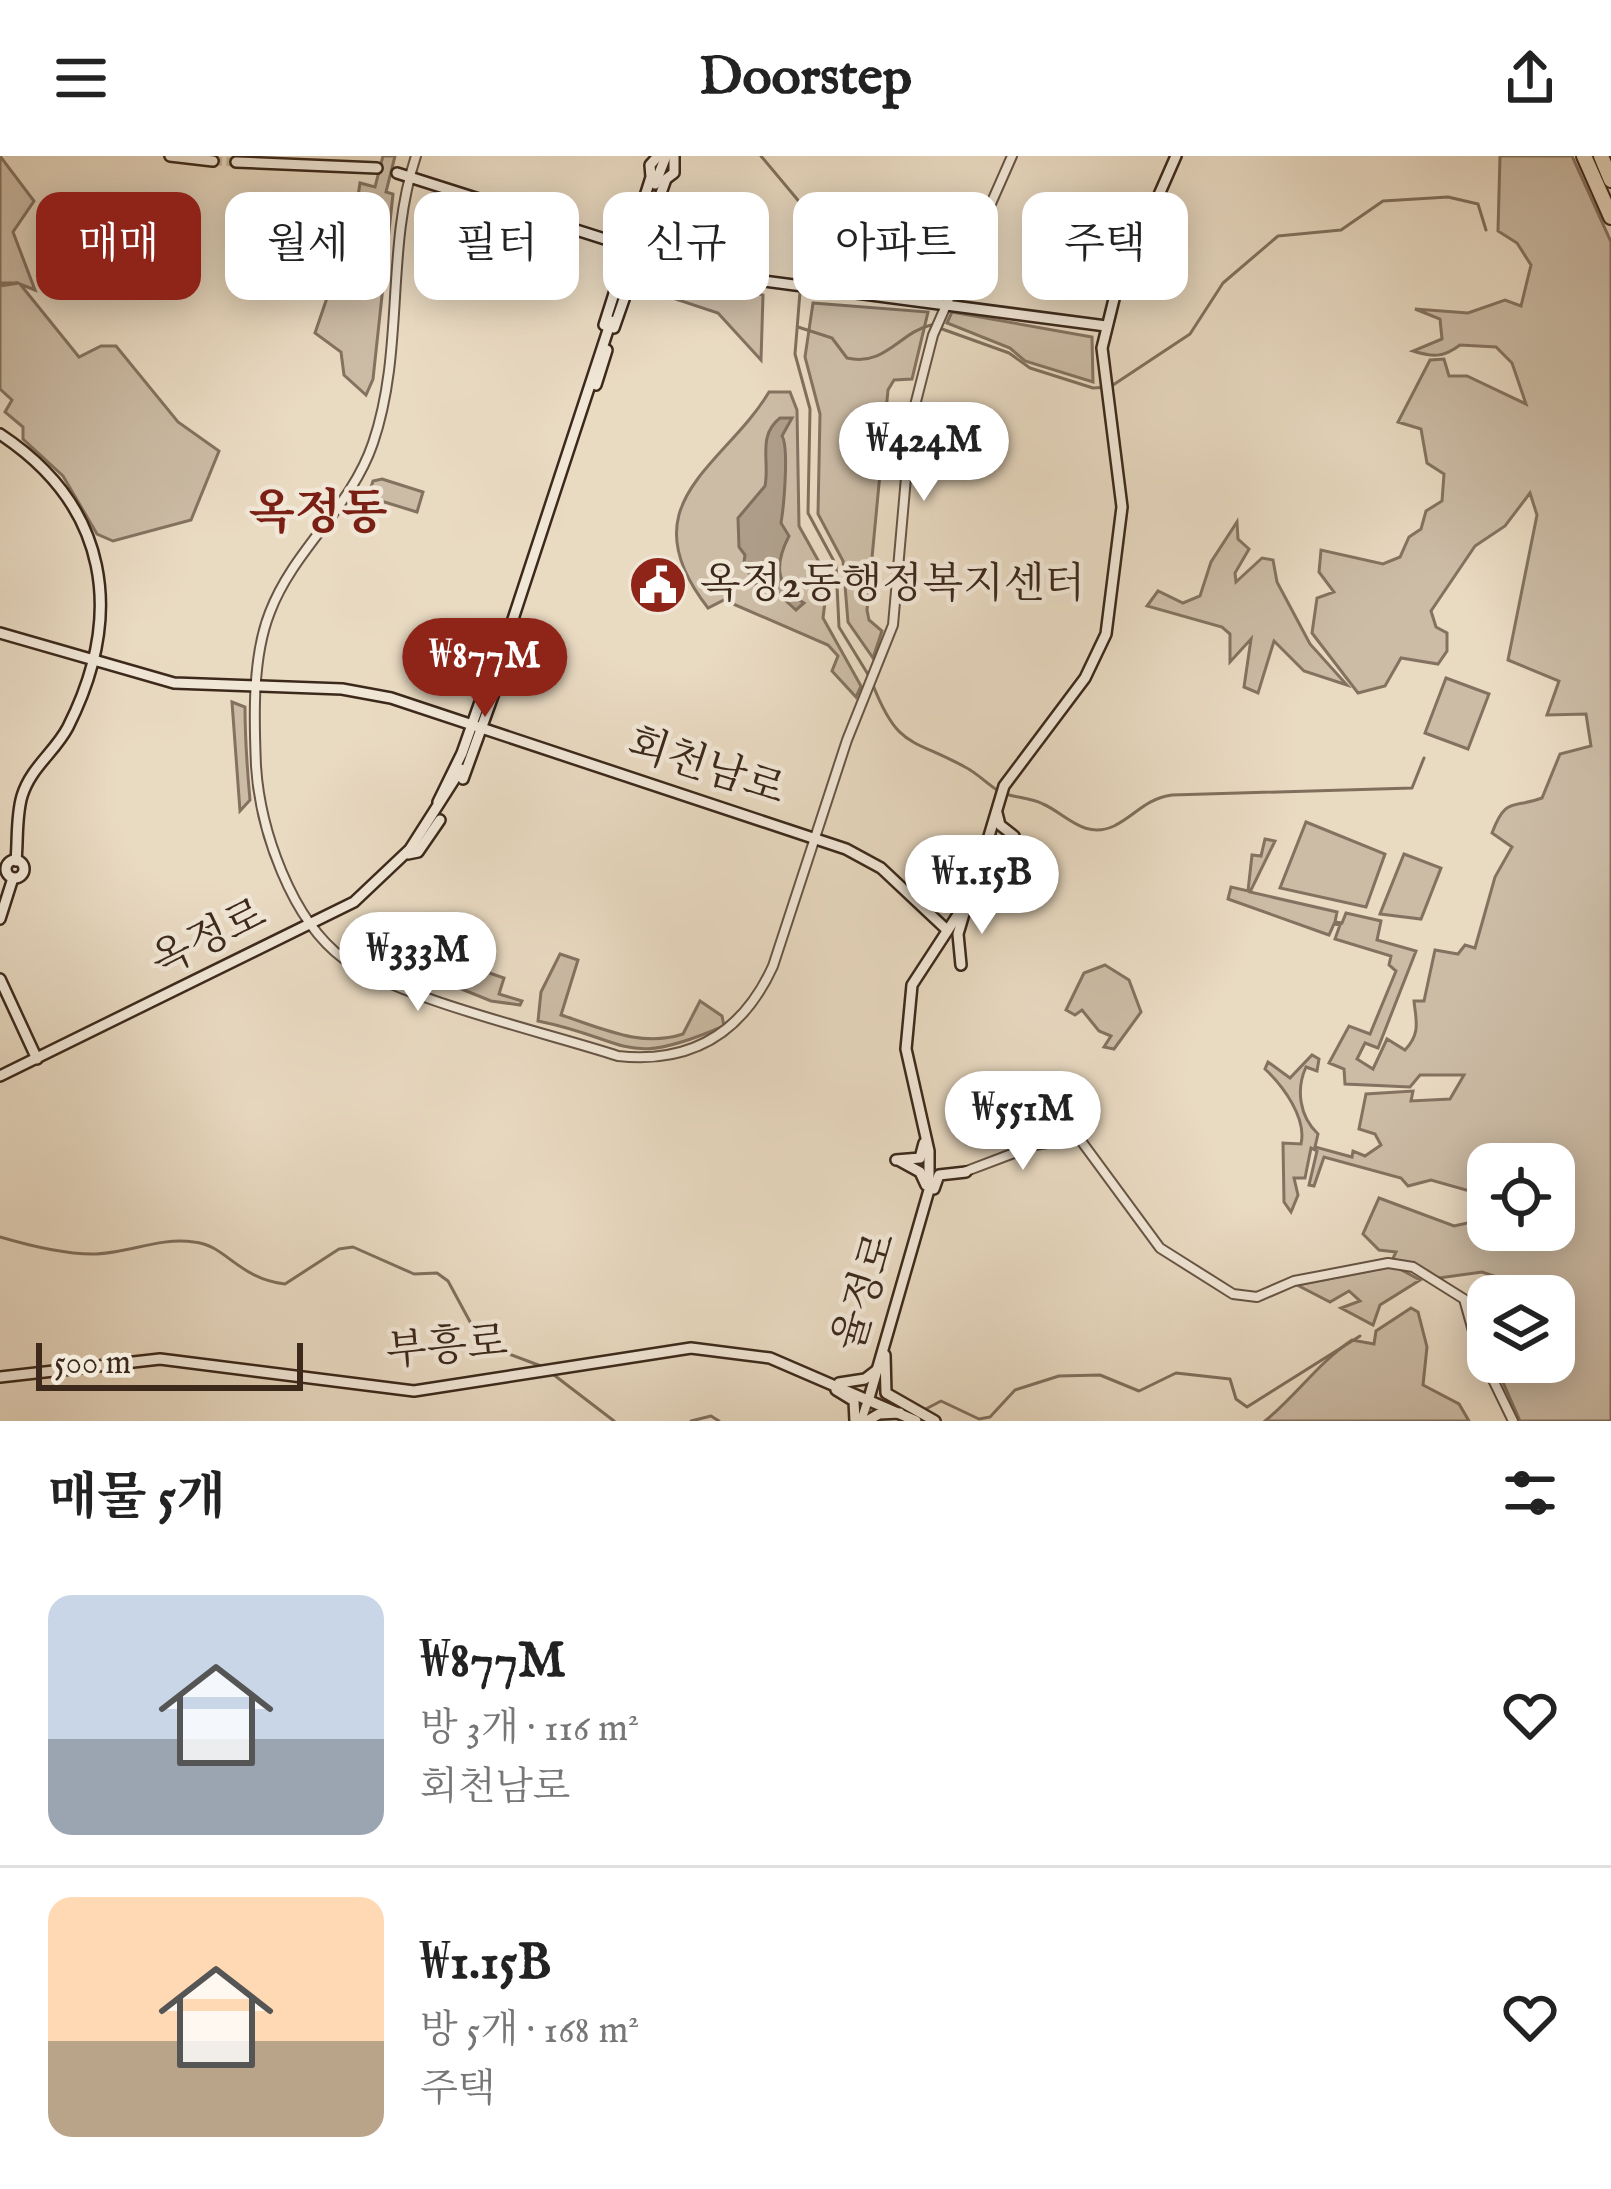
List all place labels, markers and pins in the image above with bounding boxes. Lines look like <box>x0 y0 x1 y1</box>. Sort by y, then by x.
pin: ₩424M <box>840 402 1008 504</box>
public building icon: 옥정2동행정복지센터 <box>627 554 689 616</box>
place label: 옥정2동행정복지센터 <box>700 559 1085 612</box>
pin: ₩877M <box>401 618 569 720</box>
pin: ₩1.15B <box>884 835 1080 937</box>
pin: ₩333M <box>334 912 502 1014</box>
pin: ₩551M <box>939 1071 1107 1173</box>

